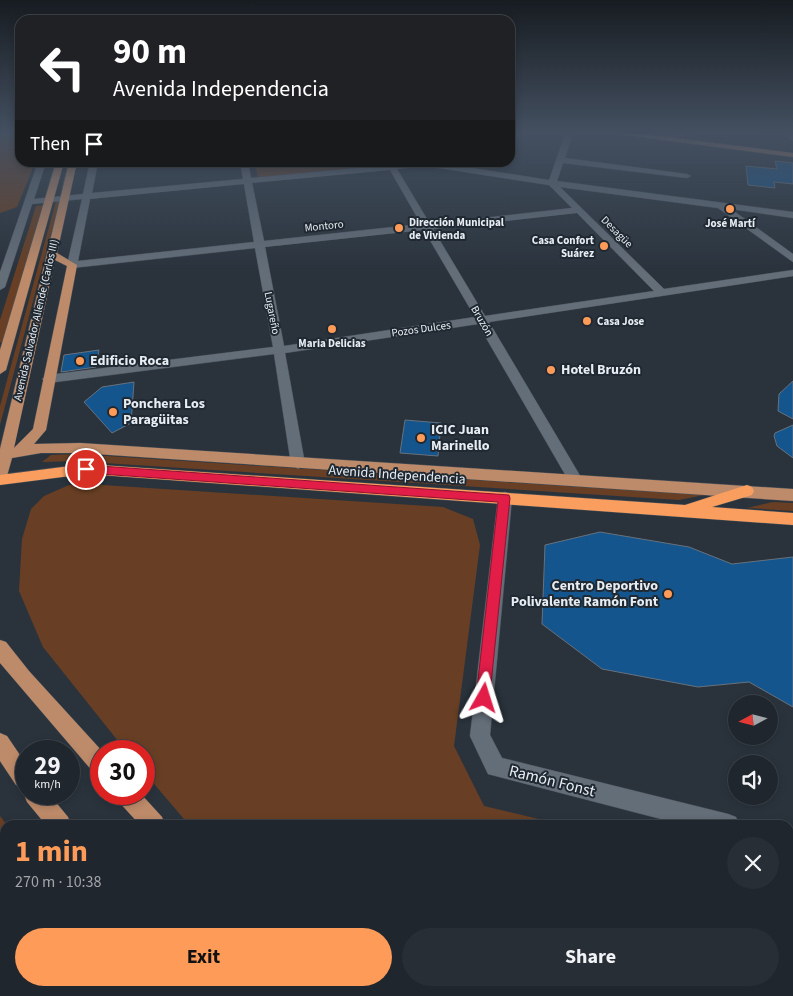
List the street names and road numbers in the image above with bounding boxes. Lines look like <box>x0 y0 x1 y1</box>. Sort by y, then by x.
street label: Desagüe <box>598 213 637 252</box>
street label: Montoro <box>304 216 344 236</box>
street label: Avenida Salvador Allende (Carlos III) <box>10 238 62 402</box>
street label: Lugareño <box>261 290 283 336</box>
street label: Bruzón <box>467 303 497 339</box>
street label: Pozos Dulces <box>390 317 452 341</box>
street label: Avenida Independencia <box>328 460 466 490</box>
street label: Ramón Fonst <box>507 760 598 802</box>

